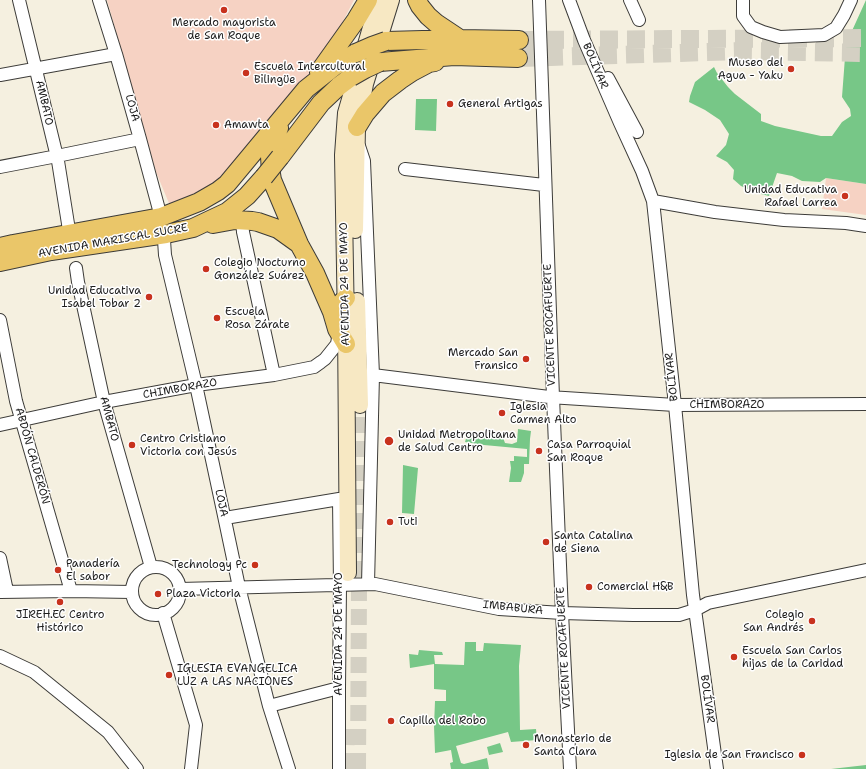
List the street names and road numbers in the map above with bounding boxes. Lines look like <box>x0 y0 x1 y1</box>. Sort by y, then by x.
street label: BOLÍVAR <box>579 41 611 91</box>
street label: AMBATO <box>32 79 56 127</box>
street label: LOJA <box>122 93 142 123</box>
street label: AVENIDA MARISCAL SUCRE <box>37 221 189 261</box>
street label: AVENIDA 24 DE MAYO <box>337 222 353 346</box>
street label: VICENTE ROCAFUERTE <box>541 263 559 387</box>
street label: BOLÍVAR <box>663 352 681 402</box>
street label: CHIMBORAZO <box>142 376 218 402</box>
street label: AMBATO <box>97 395 121 443</box>
street label: CHIMBORAZO <box>689 398 765 412</box>
street label: ABDÓN CALDERÓN <box>12 406 52 506</box>
street label: LOJA <box>212 488 230 518</box>
street label: AVENIDA 24 DE MAYO <box>332 572 346 696</box>
street label: VICENTE ROCAFUERTE <box>554 586 574 710</box>
street label: IMBABURA <box>482 598 544 618</box>
street label: BOLÍVAR <box>697 674 717 724</box>

